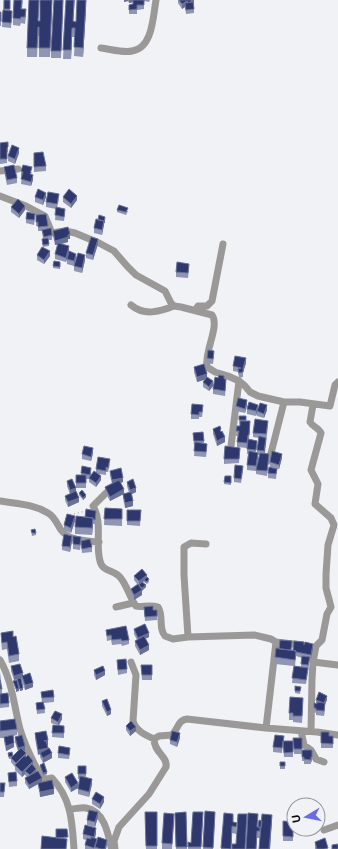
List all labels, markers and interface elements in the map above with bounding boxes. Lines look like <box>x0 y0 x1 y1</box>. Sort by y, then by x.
north arrow <box>286 797 326 837</box>
text: U <box>289 814 304 824</box>

